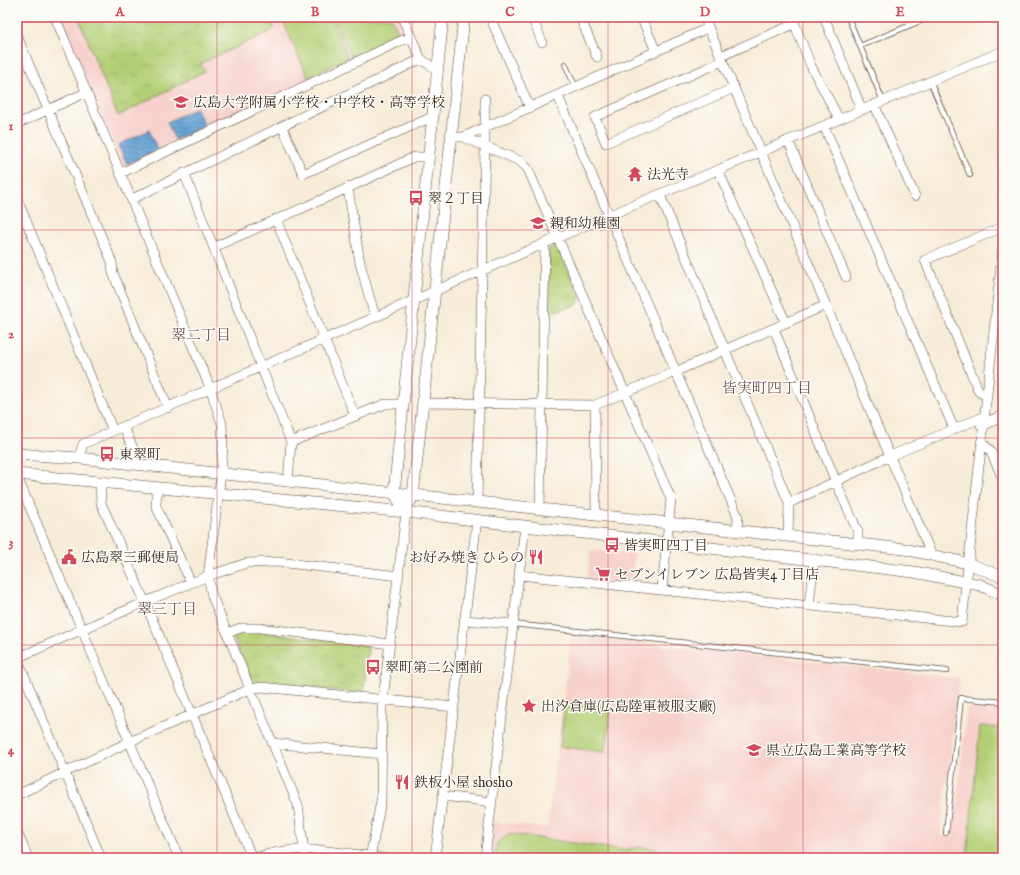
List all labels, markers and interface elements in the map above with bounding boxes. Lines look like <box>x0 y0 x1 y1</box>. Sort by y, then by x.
text: A <box>115 4 126 21</box>
text: B <box>311 4 320 21</box>
text: C <box>505 4 515 21</box>
text: D <box>700 4 711 21</box>
text: E <box>895 4 905 21</box>
school or university icon: 広島大学附属小学校・中学校・高等学校 <box>172 93 190 111</box>
place label: 広島大学附属小学校・中学校・高等学校 <box>193 94 445 112</box>
text: 1 <box>9 118 14 135</box>
temple icon: 法光寺 <box>626 165 644 183</box>
place label: 法光寺 <box>647 166 689 184</box>
bus stop icon: 翠２丁目 <box>407 189 425 207</box>
place label: 翠２丁目 <box>428 190 484 208</box>
school or university icon: 親和幼稚園 <box>529 214 547 232</box>
place label: 親和幼稚園 <box>550 215 620 233</box>
text: 2 <box>8 326 14 343</box>
district label: 翠二丁目 <box>171 326 231 345</box>
district label: 皆実町四丁目 <box>722 379 812 398</box>
bus stop icon: 東翠町 <box>98 445 116 463</box>
place label: 東翠町 <box>119 446 161 464</box>
text: 3 <box>9 534 14 551</box>
bus stop icon: 皆実町四丁目 <box>603 536 621 554</box>
place label: 皆実町四丁目 <box>624 537 708 555</box>
public building icon: 広島翠三郵便局 <box>60 548 78 566</box>
restaurant icon: お好み焼き ひらの <box>527 548 545 566</box>
place label: 広島翠三郵便局 <box>81 549 179 567</box>
place label: お好み焼き ひらの <box>409 549 524 567</box>
supermarket icon: セブンイレブン 広島皆実4丁目店 <box>594 565 612 583</box>
place label: セブンイレブン 広島皆実4丁目店 <box>615 566 819 584</box>
district label: 翠三丁目 <box>137 600 197 619</box>
bus stop icon: 翠町第二公園前 <box>364 658 382 676</box>
place label: 翠町第二公園前 <box>385 659 483 677</box>
place icon: 出汐倉庫(広島陸軍被服支廠) <box>520 697 538 715</box>
place label: 出汐倉庫(広島陸軍被服支廠) <box>541 698 716 716</box>
school or university icon: 県立広島工業高等学校 <box>745 741 763 759</box>
text: 4 <box>8 742 15 759</box>
place label: 県立広島工業高等学校 <box>766 742 906 760</box>
restaurant icon: 鉄板小屋 shosho <box>393 773 411 791</box>
place label: 鉄板小屋 shosho <box>414 774 513 792</box>

